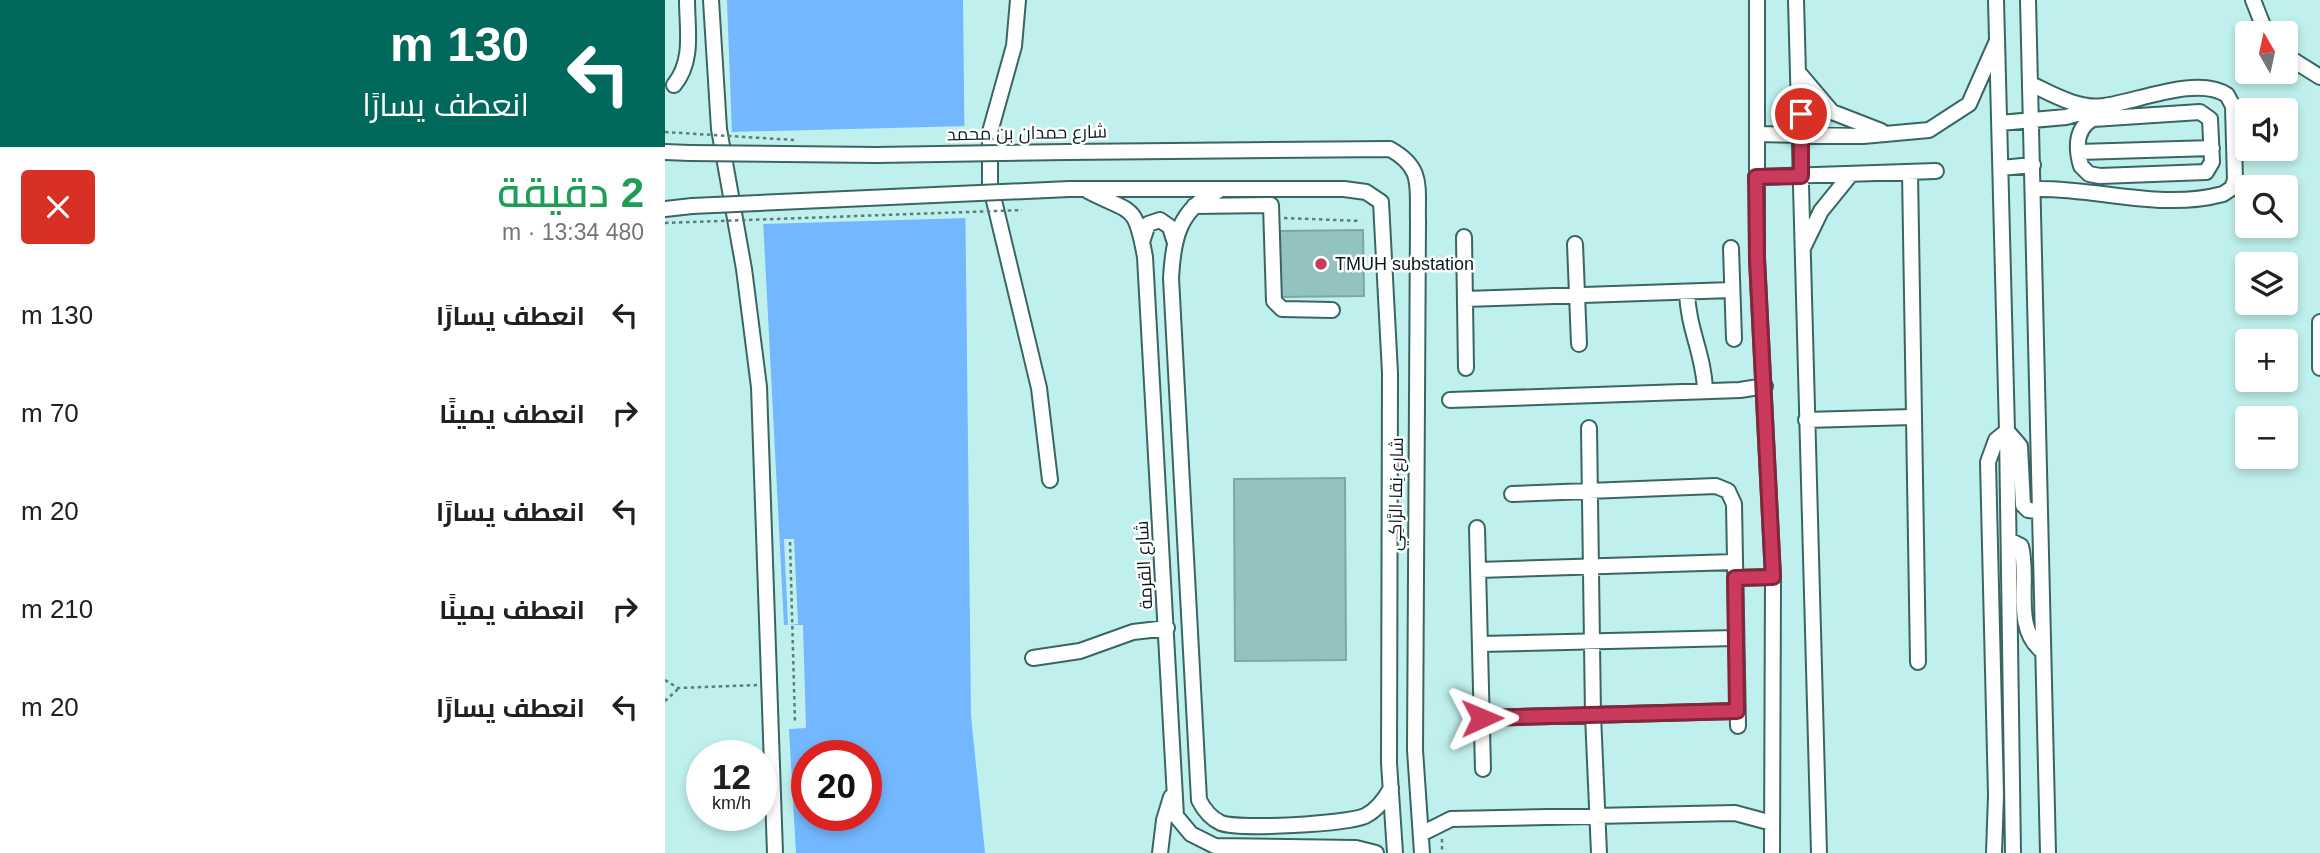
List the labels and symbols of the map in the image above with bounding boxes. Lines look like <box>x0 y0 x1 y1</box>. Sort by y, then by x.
north arrow <box>2235 21 2298 84</box>
pin <box>1771 84 1831 144</box>
street label: شارع حمدان بن محمد <box>947 122 1107 146</box>
place label: TMUH substation <box>1335 254 1474 274</box>
marker: TMUH substation <box>1313 256 1329 272</box>
street label: شارع نِقا الرَّاكِي <box>1385 437 1411 551</box>
street label: شارع القرمة <box>1132 520 1158 610</box>
position arrow <box>1445 681 1519 755</box>
speed limit sign: 20 <box>791 740 882 831</box>

